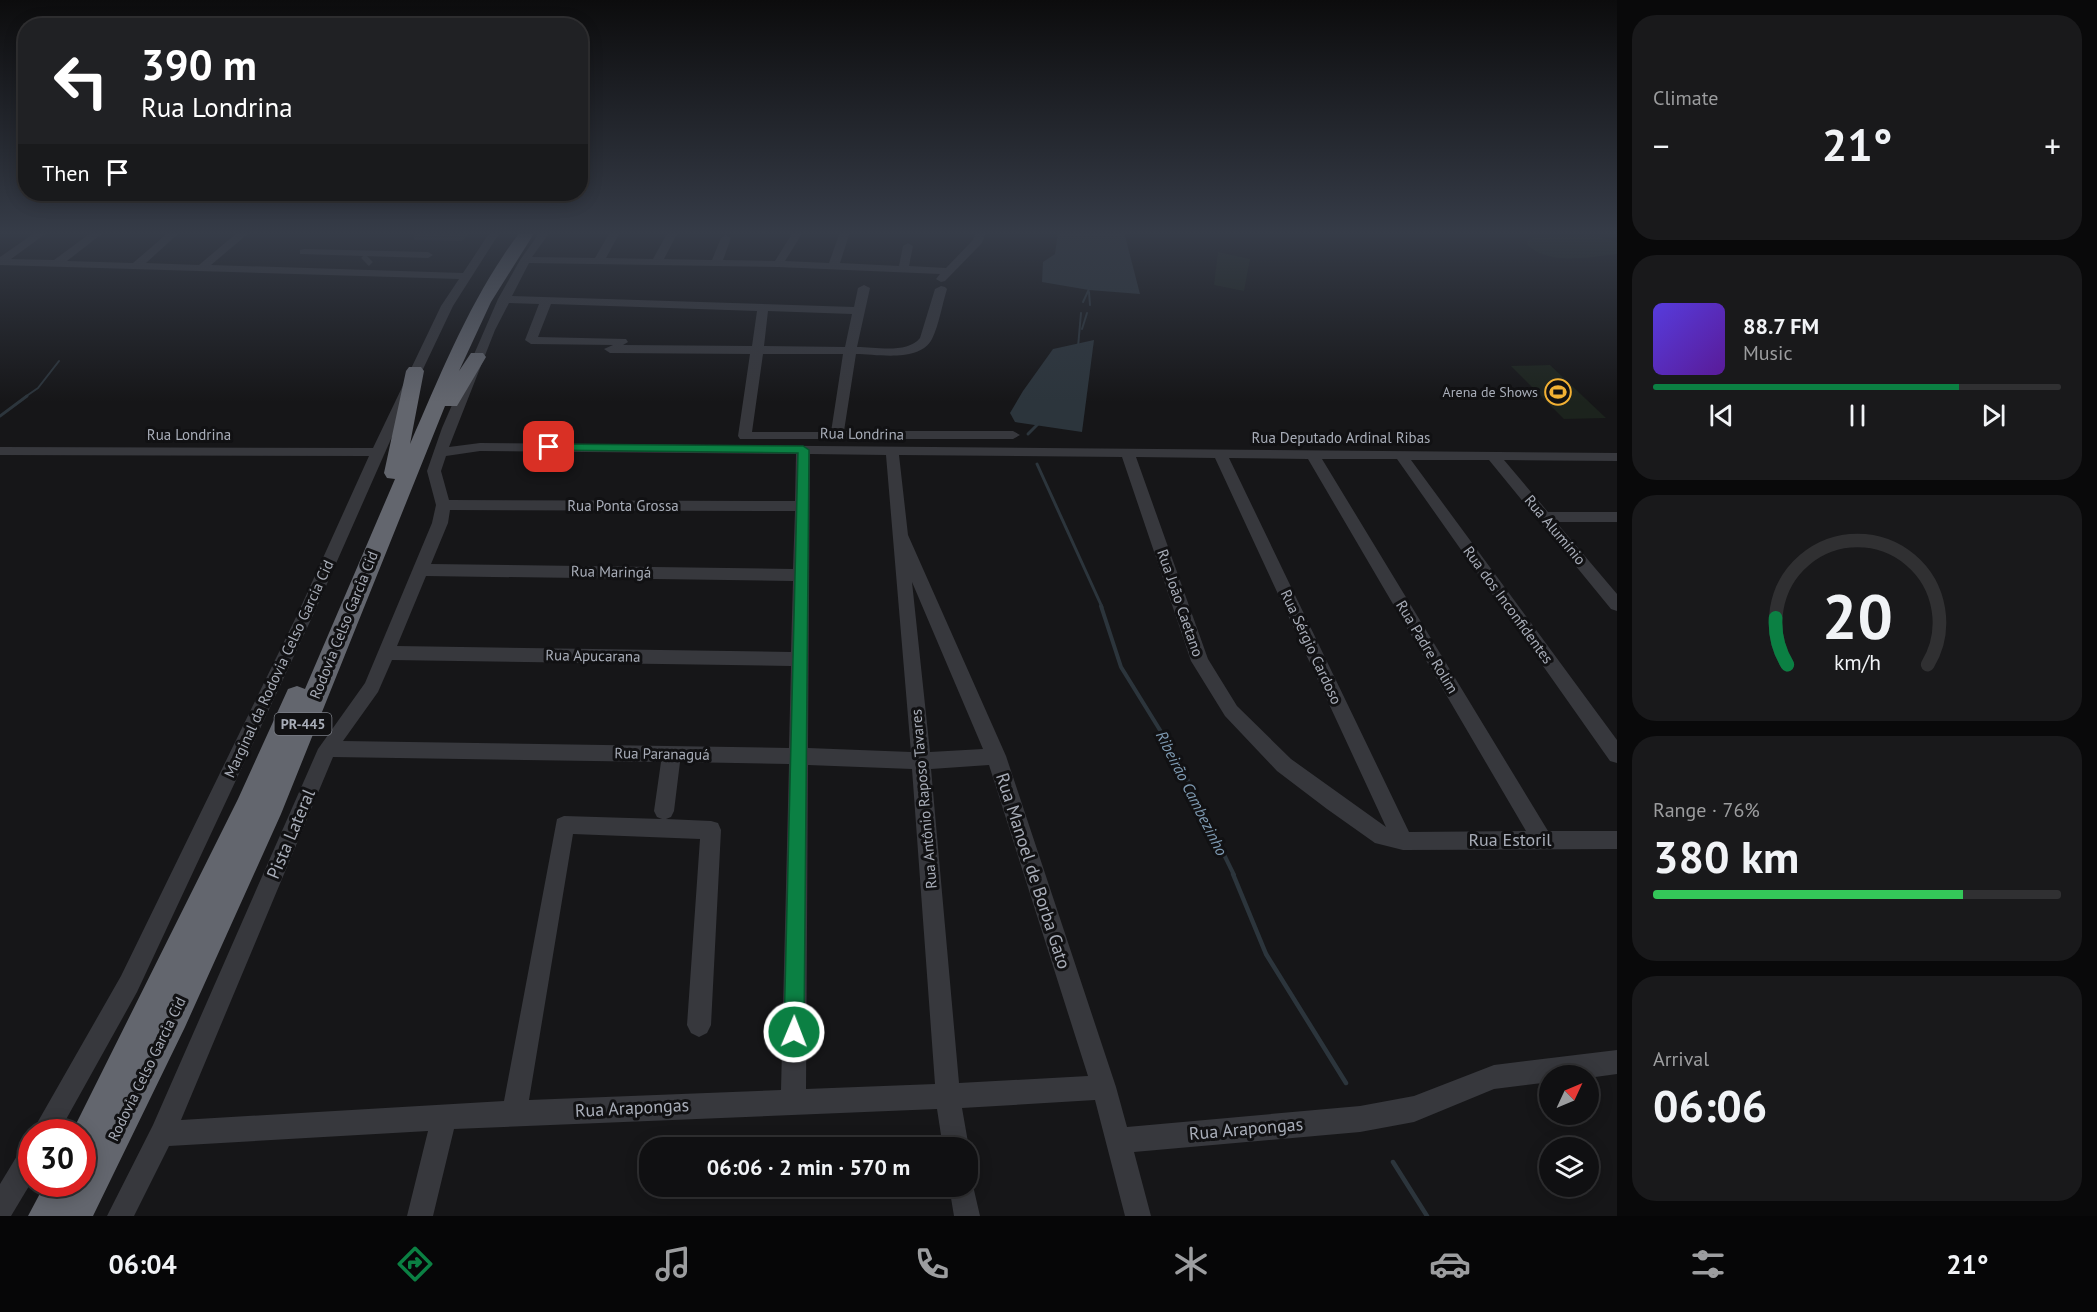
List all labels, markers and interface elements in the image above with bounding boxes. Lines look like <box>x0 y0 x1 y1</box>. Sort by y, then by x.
text: 390 m <box>141 37 257 92</box>
icon: left <box>42 42 120 120</box>
text: Climate <box>1653 85 1719 111</box>
text: Rua Londrina <box>141 90 293 124</box>
text: 21° <box>1822 115 1892 173</box>
text: − <box>1653 124 1670 167</box>
text: + <box>2044 124 2061 167</box>
icon: arrive <box>101 156 134 189</box>
text: Then <box>42 159 89 187</box>
text: 88.7 FM <box>1743 312 1819 340</box>
text: Music <box>1743 340 1792 366</box>
sports icon: Arena de Shows <box>1543 377 1573 407</box>
place label: Arena de Shows <box>1443 383 1538 401</box>
icon: previous <box>1705 399 1738 432</box>
icon: pause <box>1841 399 1874 432</box>
icon: next <box>1977 399 2010 432</box>
pin <box>523 421 574 472</box>
street label: Rua Londrina <box>820 423 904 444</box>
street label: Rua Londrina <box>147 425 231 444</box>
street label: Rua Deputado Ardinal Ribas <box>1252 428 1430 447</box>
icon: arrive <box>532 430 565 463</box>
street label: Rua Alumínio <box>1521 491 1590 569</box>
street label: Rua Ponta Grossa <box>567 496 679 515</box>
street label: Rua dos Inconfidentes <box>1459 542 1557 667</box>
street label: Rua João Caetano <box>1153 547 1208 659</box>
street label: Rodovia Celso Garcia Cid <box>305 548 382 702</box>
street label: Marginal da Rodovia Celso Garcia Cid <box>220 557 337 781</box>
street label: Rua Maringá <box>571 561 651 582</box>
text: 20 <box>1822 575 1892 656</box>
street label: Rua Sérgio Cardoso <box>1277 586 1346 707</box>
street label: Rua Padre Rolim <box>1392 597 1463 697</box>
street label: Rua Apucarana <box>545 645 641 666</box>
text: km/h <box>1833 648 1880 676</box>
street label: Rua Antônio Raposo Tavares <box>906 708 941 890</box>
road number: PR-445 <box>274 713 332 735</box>
water label: Ribeirão Cambezinho <box>1152 727 1232 859</box>
street label: Rua Paranaguá <box>614 743 710 764</box>
street label: Rua Manoel de Borba Gato <box>991 770 1076 972</box>
street label: Pista Lateral <box>261 785 320 882</box>
text: Range · 76% <box>1653 797 1760 823</box>
text: 380 km <box>1653 827 1799 885</box>
street label: Rua Estoril <box>1469 828 1552 851</box>
street label: Rodovia Celso Garcia Cid <box>103 994 190 1144</box>
position arrow <box>762 1000 826 1064</box>
text: Arrival <box>1653 1046 1709 1072</box>
north arrow <box>1539 1065 1599 1125</box>
map controls <box>1539 1065 1599 1197</box>
text: 06:06 <box>1653 1076 1767 1134</box>
street label: Rua Arapongas <box>574 1093 690 1122</box>
street label: Rua Arapongas <box>1188 1112 1304 1145</box>
speed limit sign: 30 <box>18 1119 96 1197</box>
button: layers <box>1539 1137 1599 1197</box>
text: 06:06 · 2 min · 570 m <box>707 1153 910 1181</box>
icon: directions <box>394 1243 436 1285</box>
icon: music <box>652 1243 694 1285</box>
icon: phone <box>911 1243 953 1285</box>
icon: climate <box>1170 1243 1212 1285</box>
icon: car <box>1429 1243 1471 1285</box>
icon: filters <box>1687 1243 1729 1285</box>
text: 06:04 <box>108 1247 177 1281</box>
text: 21° <box>1946 1247 1989 1281</box>

